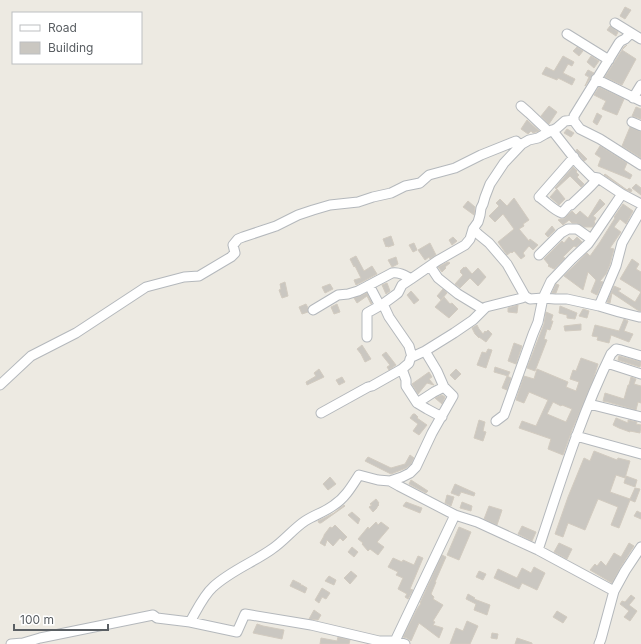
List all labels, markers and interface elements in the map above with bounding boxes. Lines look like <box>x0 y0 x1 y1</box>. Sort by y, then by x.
legend <box>12 12 142 64</box>
text: Road <box>48 20 77 35</box>
text: Building <box>48 40 93 55</box>
scale bar <box>14 606 108 632</box>
text: 100 m <box>20 612 54 627</box>

